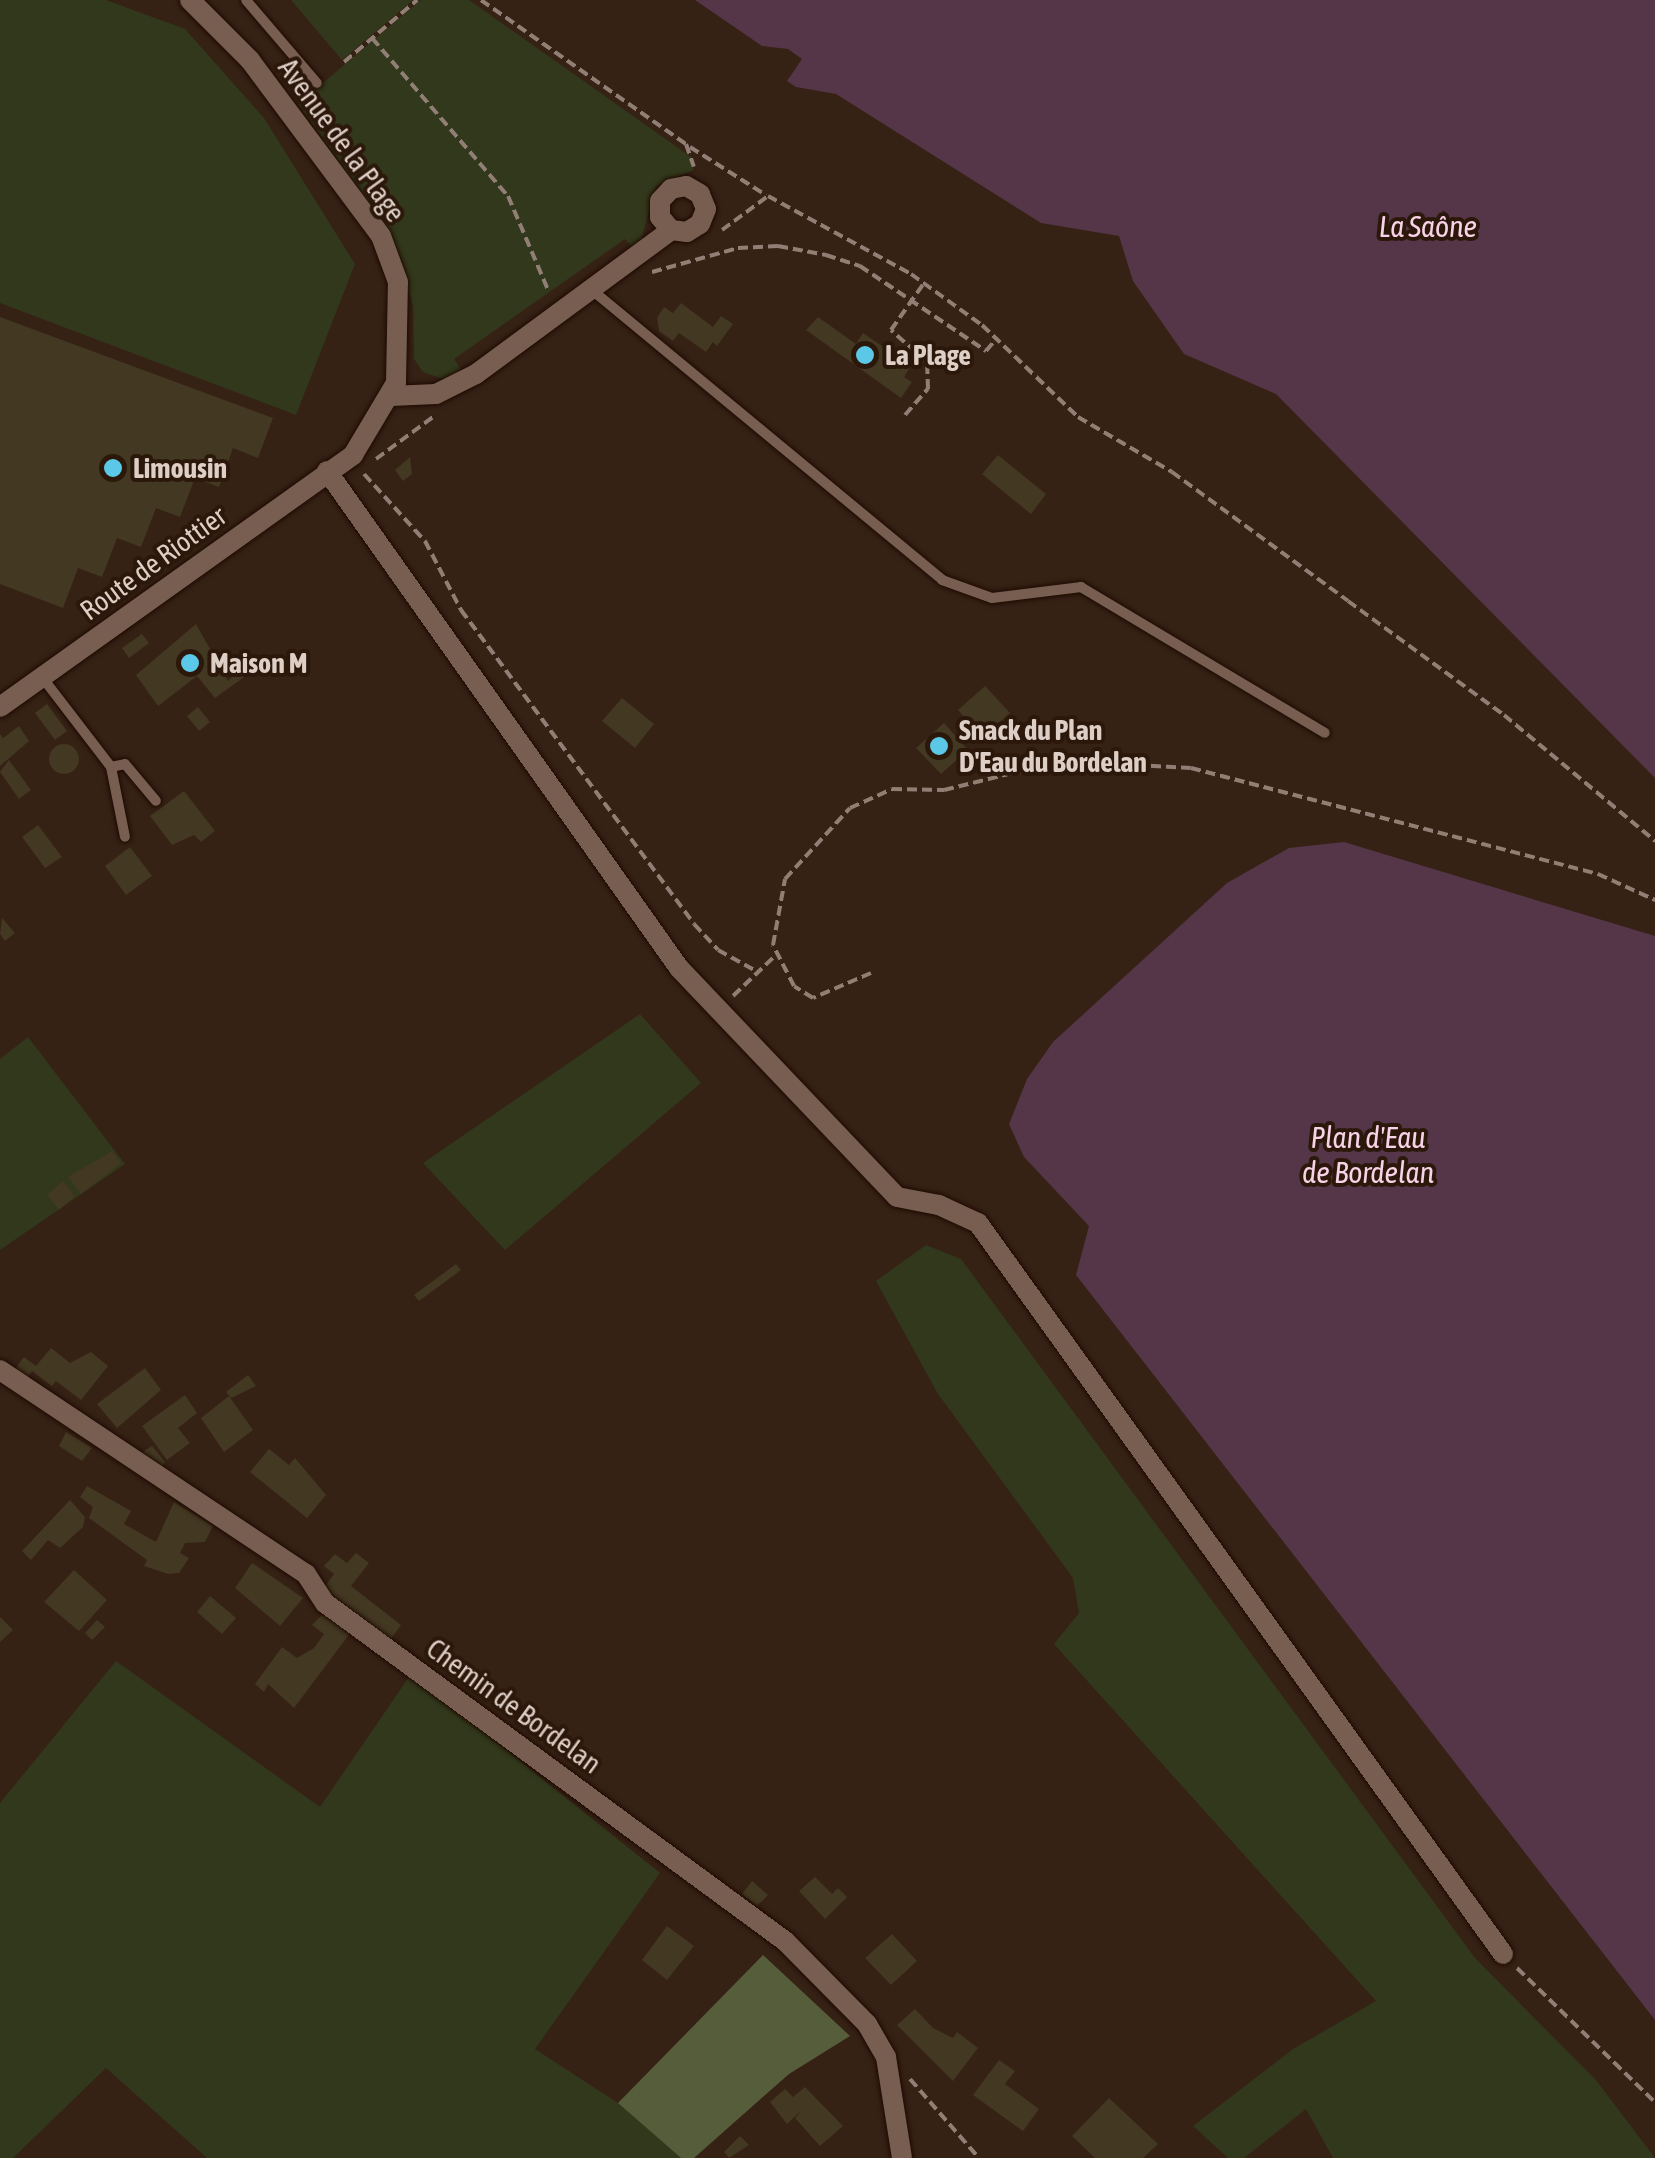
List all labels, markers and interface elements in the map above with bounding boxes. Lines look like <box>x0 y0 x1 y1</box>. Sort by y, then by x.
street label: Avenue de la Plage <box>271 52 413 228</box>
water label: La Saône <box>1379 208 1477 244</box>
place label: La Plage <box>885 338 971 372</box>
marker: La Plage <box>854 344 876 366</box>
place label: Limousin <box>133 451 227 485</box>
marker: Limousin <box>102 457 124 479</box>
street label: Route de Riottier <box>74 499 232 627</box>
place label: Maison M <box>210 646 307 680</box>
marker: Maison M <box>179 652 201 674</box>
place label: Snack du Plan D'Eau du Bordelan <box>959 713 1147 779</box>
marker: Snack du Plan D'Eau du Bordelan <box>928 735 950 757</box>
water label: Plan d'Eau de Bordelan <box>1302 1119 1434 1190</box>
street label: Chemin de Bordelan <box>420 1631 608 1781</box>

